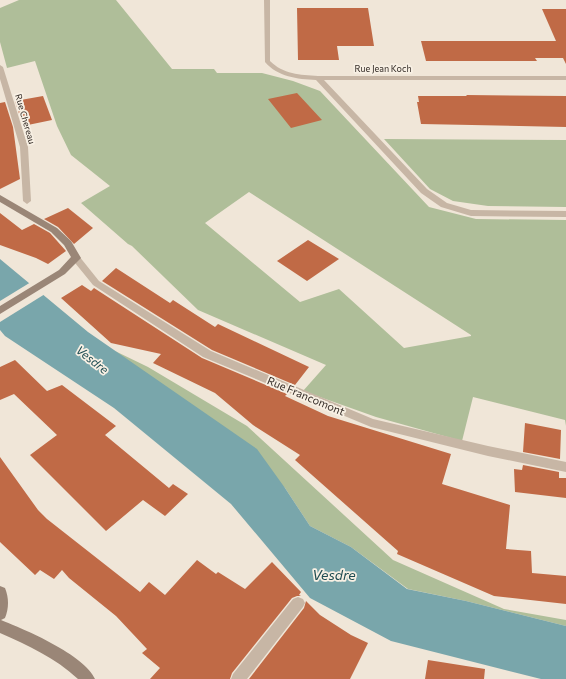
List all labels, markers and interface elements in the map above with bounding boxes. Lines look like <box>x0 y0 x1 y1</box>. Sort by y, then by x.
street label: Rue Jean Koch <box>354 63 412 74</box>
street label: Rue Chereau <box>13 93 38 145</box>
water label: Vesdre <box>74 342 112 377</box>
street label: Rue Francomont <box>266 373 347 418</box>
water label: Vesdre <box>312 566 356 583</box>

